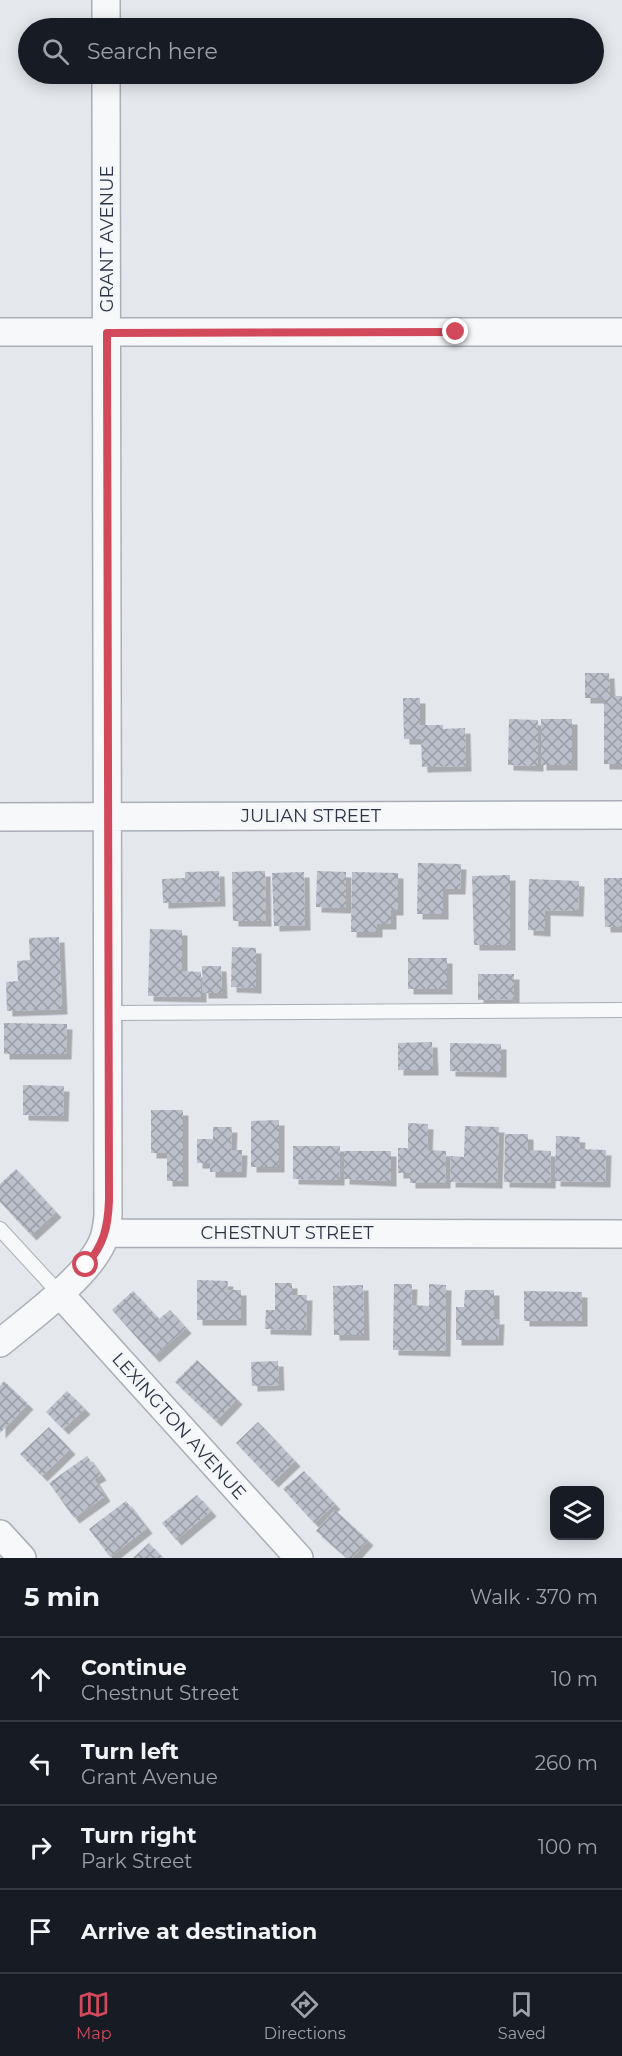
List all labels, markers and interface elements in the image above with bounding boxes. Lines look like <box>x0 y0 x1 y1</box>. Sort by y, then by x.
search box <box>18 18 604 84</box>
icon: search <box>39 35 72 68</box>
text: Search here <box>87 38 218 65</box>
street label: GRANT AVENUE <box>96 165 118 313</box>
route end <box>442 318 468 344</box>
street label: JULIAN STREET <box>240 805 382 827</box>
street label: CHESTNUT STREET <box>201 1222 374 1244</box>
route start <box>72 1251 98 1277</box>
street label: LEXINGTON AVENUE <box>107 1348 251 1504</box>
map controls <box>550 1486 604 1540</box>
button: layers <box>550 1486 604 1540</box>
text: 5 min <box>24 1581 100 1613</box>
text: Walk · 370 m <box>470 1585 598 1609</box>
text: Continue <box>81 1654 187 1681</box>
icon: ahead <box>24 1663 57 1696</box>
text: 10 m <box>551 1667 598 1691</box>
text: Chestnut Street <box>81 1681 239 1705</box>
text: Turn left <box>81 1738 179 1765</box>
icon: left <box>24 1747 57 1780</box>
text: 260 m <box>535 1751 598 1775</box>
text: Grant Avenue <box>81 1765 218 1789</box>
text: Turn right <box>81 1822 196 1849</box>
icon: right <box>24 1831 57 1864</box>
text: 100 m <box>538 1835 598 1859</box>
text: Park Street <box>81 1849 192 1873</box>
icon: arrive <box>24 1915 57 1948</box>
text: Arrive at destination <box>81 1918 317 1945</box>
tab: Map <box>76 1988 112 2043</box>
tab: Directions <box>264 1988 346 2043</box>
tab: Saved <box>498 1988 546 2043</box>

